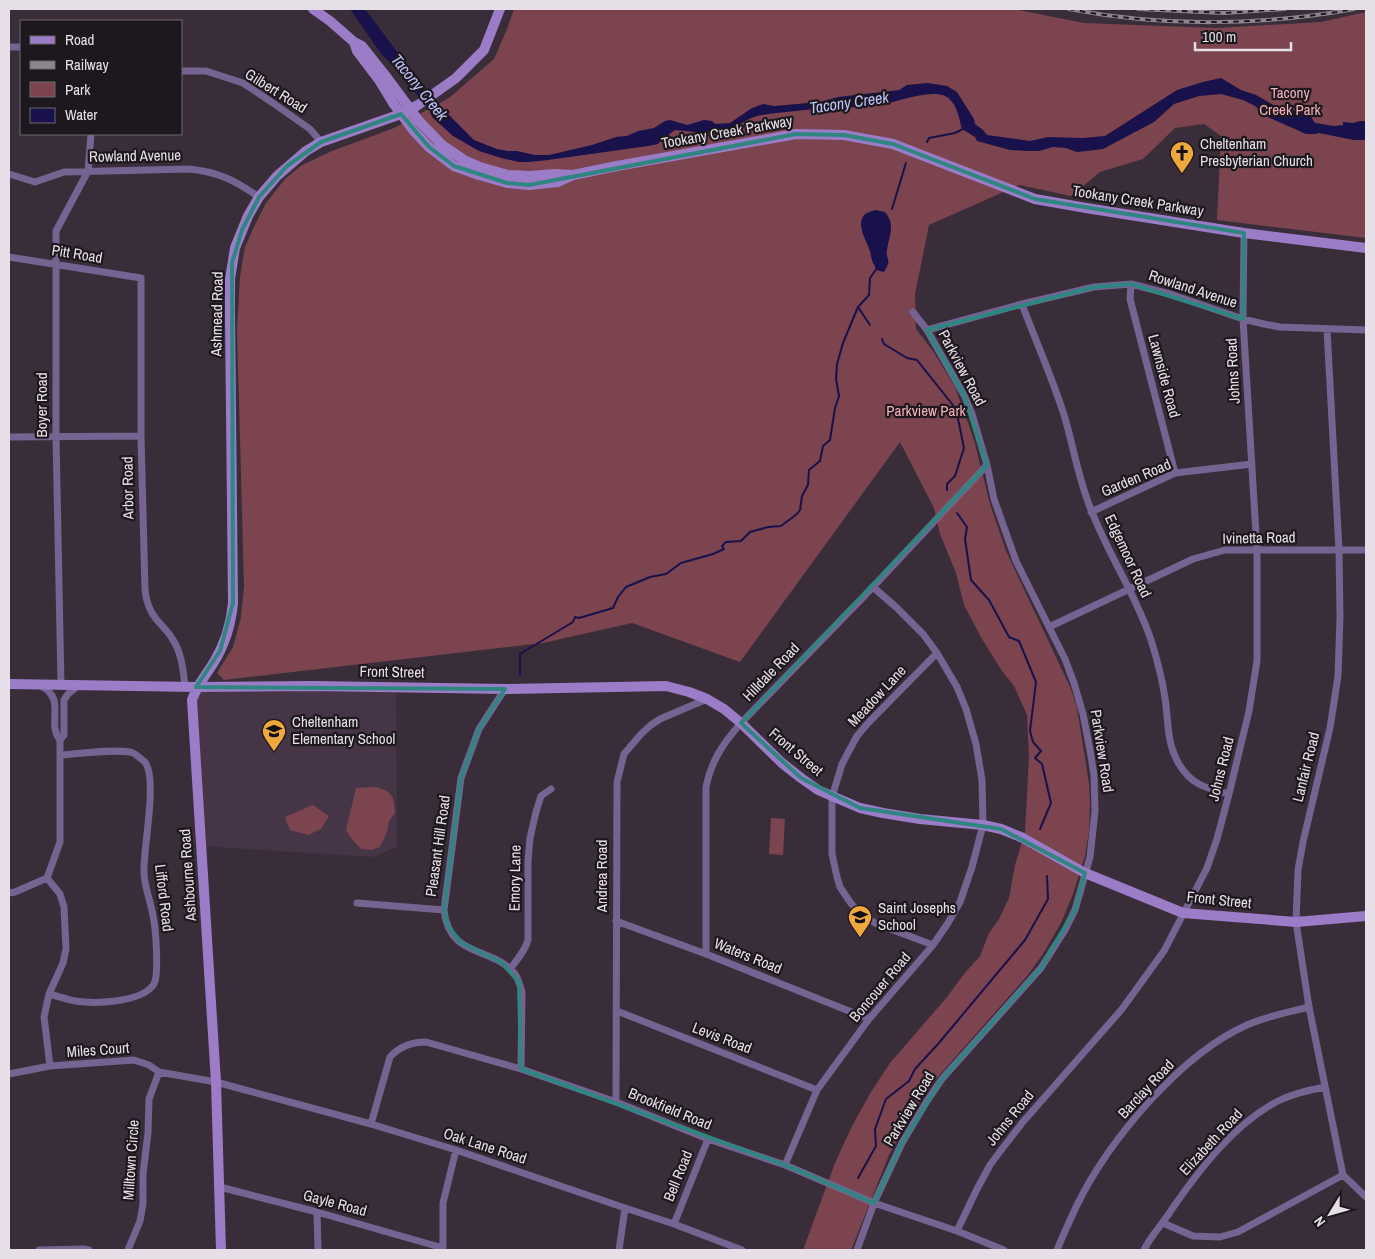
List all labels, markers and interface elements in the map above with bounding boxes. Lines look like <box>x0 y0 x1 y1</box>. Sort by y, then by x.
legend <box>20 20 182 135</box>
scale bar <box>1195 20 1291 52</box>
text: 100 m <box>1202 26 1236 47</box>
text: Road <box>65 29 94 50</box>
water label: Tacony Creek <box>386 49 454 125</box>
text: Railway <box>65 54 110 75</box>
street label: Gilbert Road <box>241 63 311 118</box>
text: Park <box>65 79 91 100</box>
park label: Tacony Creek Park <box>1259 82 1322 120</box>
water label: Tacony Creek <box>808 85 891 118</box>
text: Water <box>65 104 97 125</box>
street label: Tookany Creek Parkway <box>660 110 795 153</box>
place label: Cheltenham Presbyterian Church <box>1200 133 1313 171</box>
church icon: Cheltenham Presbyterian Church <box>1169 140 1195 174</box>
street label: Rowland Avenue <box>89 144 181 167</box>
street label: Tookany Creek Parkway <box>1071 180 1206 221</box>
street label: Pitt Road <box>50 239 104 268</box>
street label: Rowland Avenue <box>1146 264 1240 313</box>
street label: Ashmead Road <box>205 271 228 358</box>
street label: Parkview Road <box>934 326 991 410</box>
street label: Lawnside Road <box>1143 332 1186 420</box>
street label: Johns Road <box>1220 338 1245 404</box>
street label: Boyer Road <box>31 373 52 437</box>
park label: Parkview Park <box>886 400 966 421</box>
street label: Garden Road <box>1098 453 1174 502</box>
street label: Arbor Road <box>116 456 139 521</box>
street label: Edgemoor Road <box>1100 511 1157 601</box>
street label: Ivinetta Road <box>1222 526 1296 549</box>
street label: Hilldale Road <box>737 638 804 706</box>
street label: Front Street <box>359 660 425 683</box>
street label: Meadow Lane <box>843 660 911 731</box>
street label: Parkview Road <box>1086 708 1119 794</box>
place label: Cheltenham Elementary School <box>292 711 395 749</box>
school or university icon: Cheltenham Elementary School <box>261 718 287 752</box>
street label: Front Street <box>765 723 828 781</box>
street label: Lanfair Road <box>1287 730 1324 804</box>
street label: Johns Road <box>1202 734 1239 803</box>
street label: Pleasant Hill Road <box>420 794 455 898</box>
street label: Ashbourne Road <box>174 828 201 923</box>
street label: Andrea Road <box>591 840 612 913</box>
street label: Emory Lane <box>503 845 526 911</box>
street label: Lifford Road <box>150 863 179 933</box>
street label: Front Street <box>1186 886 1253 913</box>
place label: Saint Josephs School <box>878 897 956 935</box>
school or university icon: Saint Josephs School <box>847 904 873 938</box>
street label: Waters Road <box>711 932 785 979</box>
street label: Boncouer Road <box>844 947 915 1026</box>
street label: Levis Road <box>689 1017 755 1058</box>
street label: Miles Court <box>66 1037 131 1062</box>
street label: Barclay Road <box>1113 1054 1178 1123</box>
street label: Parkview Road <box>878 1068 939 1150</box>
street label: Brookfield Road <box>625 1082 715 1135</box>
street label: Johns Road <box>981 1086 1038 1150</box>
street label: Elizabeth Road <box>1174 1104 1247 1180</box>
street label: Milltown Circle <box>117 1119 144 1201</box>
street label: Oak Lane Road <box>441 1122 529 1169</box>
street label: Bell Road <box>658 1147 697 1204</box>
street label: Gayle Road <box>301 1184 369 1221</box>
north arrow <box>1305 1189 1355 1239</box>
text: N <box>1310 1213 1329 1231</box>

